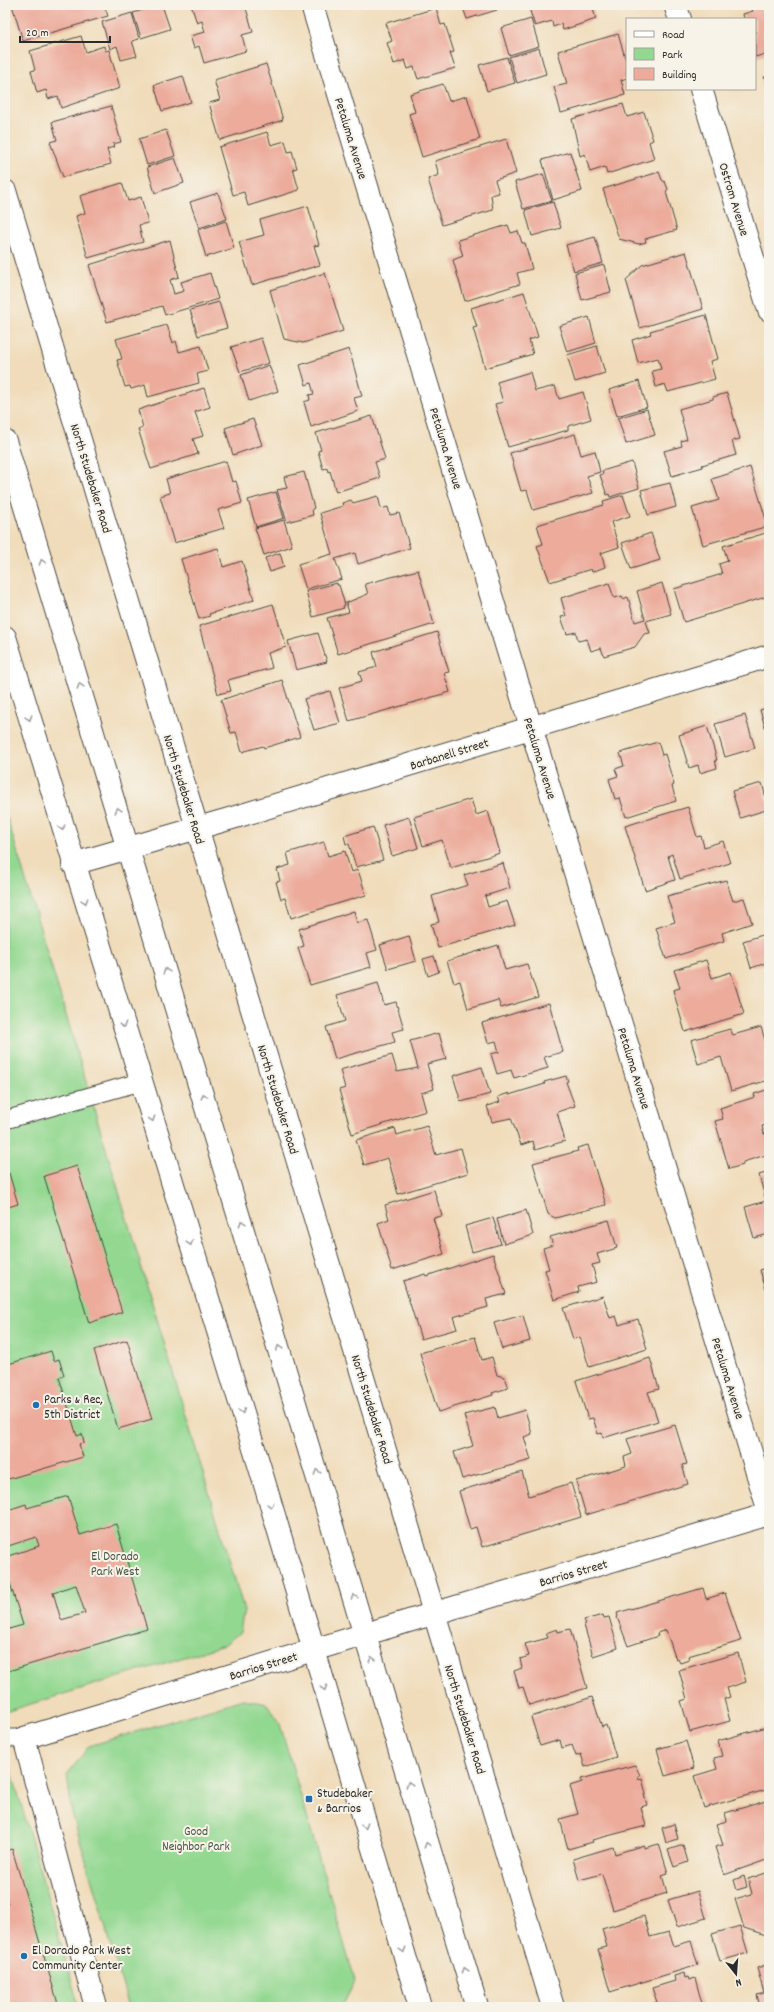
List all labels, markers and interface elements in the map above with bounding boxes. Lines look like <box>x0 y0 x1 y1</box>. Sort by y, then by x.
scale bar <box>20 18 110 44</box>
legend <box>626 18 756 90</box>
text: 20 m <box>26 25 49 42</box>
text: Road <box>662 27 684 44</box>
text: Park <box>662 47 683 64</box>
text: Building <box>662 67 697 84</box>
street label: Petaluma Avenue <box>328 95 371 182</box>
street label: Ostrom Avenue <box>712 161 753 239</box>
street label: Petaluma Avenue <box>423 405 466 492</box>
street label: North Studebaker Road <box>64 422 115 536</box>
one-way arrow <box>38 558 47 565</box>
one-way arrow <box>76 683 85 690</box>
one-way arrow <box>24 714 33 721</box>
street label: Petaluma Avenue <box>517 715 560 802</box>
street label: North Studebaker Road <box>157 733 208 847</box>
street label: Barbanell Street <box>408 734 492 776</box>
one-way arrow <box>114 807 122 814</box>
one-way arrow <box>57 824 66 831</box>
one-way arrow <box>80 897 89 904</box>
one-way arrow <box>162 968 171 975</box>
one-way arrow <box>118 1022 127 1029</box>
street label: Petaluma Avenue <box>611 1025 654 1112</box>
street label: North Studebaker Road <box>251 1043 302 1157</box>
one-way arrow <box>200 1092 208 1099</box>
one-way arrow <box>147 1115 156 1122</box>
one-way arrow <box>238 1220 247 1227</box>
one-way arrow <box>185 1239 194 1246</box>
street label: Petaluma Avenue <box>705 1335 748 1422</box>
one-way arrow <box>275 1345 284 1352</box>
street label: North Studebaker Road <box>345 1353 396 1467</box>
place label: Parks & Rec, 5th District <box>44 1391 103 1425</box>
marker: Parks & Rec, 5th District <box>31 1400 41 1410</box>
one-way arrow <box>237 1407 246 1414</box>
one-way arrow <box>313 1469 322 1476</box>
one-way arrow <box>266 1502 274 1509</box>
park label: El Dorado Park West <box>91 1548 139 1582</box>
street label: Barrios Street <box>537 1556 610 1593</box>
one-way arrow <box>350 1594 359 1601</box>
street label: Barrios Street <box>227 1648 300 1687</box>
one-way arrow <box>368 1656 377 1663</box>
street label: North Studebaker Road <box>438 1663 489 1777</box>
one-way arrow <box>319 1684 328 1691</box>
one-way arrow <box>405 1781 414 1788</box>
place label: Studebaker & Barrios <box>317 1785 373 1819</box>
marker: Studebaker & Barrios <box>304 1794 314 1804</box>
one-way arrow <box>360 1822 369 1829</box>
park label: Good Neighbor Park <box>162 1823 230 1857</box>
one-way arrow <box>423 1842 432 1849</box>
place label: El Dorado Park West Community Center <box>32 1942 131 1976</box>
one-way arrow <box>398 1946 407 1953</box>
marker: El Dorado Park West Community Center <box>19 1951 29 1961</box>
north arrow <box>716 1954 756 1994</box>
one-way arrow <box>461 1966 470 1973</box>
text: N <box>733 1973 743 1990</box>

